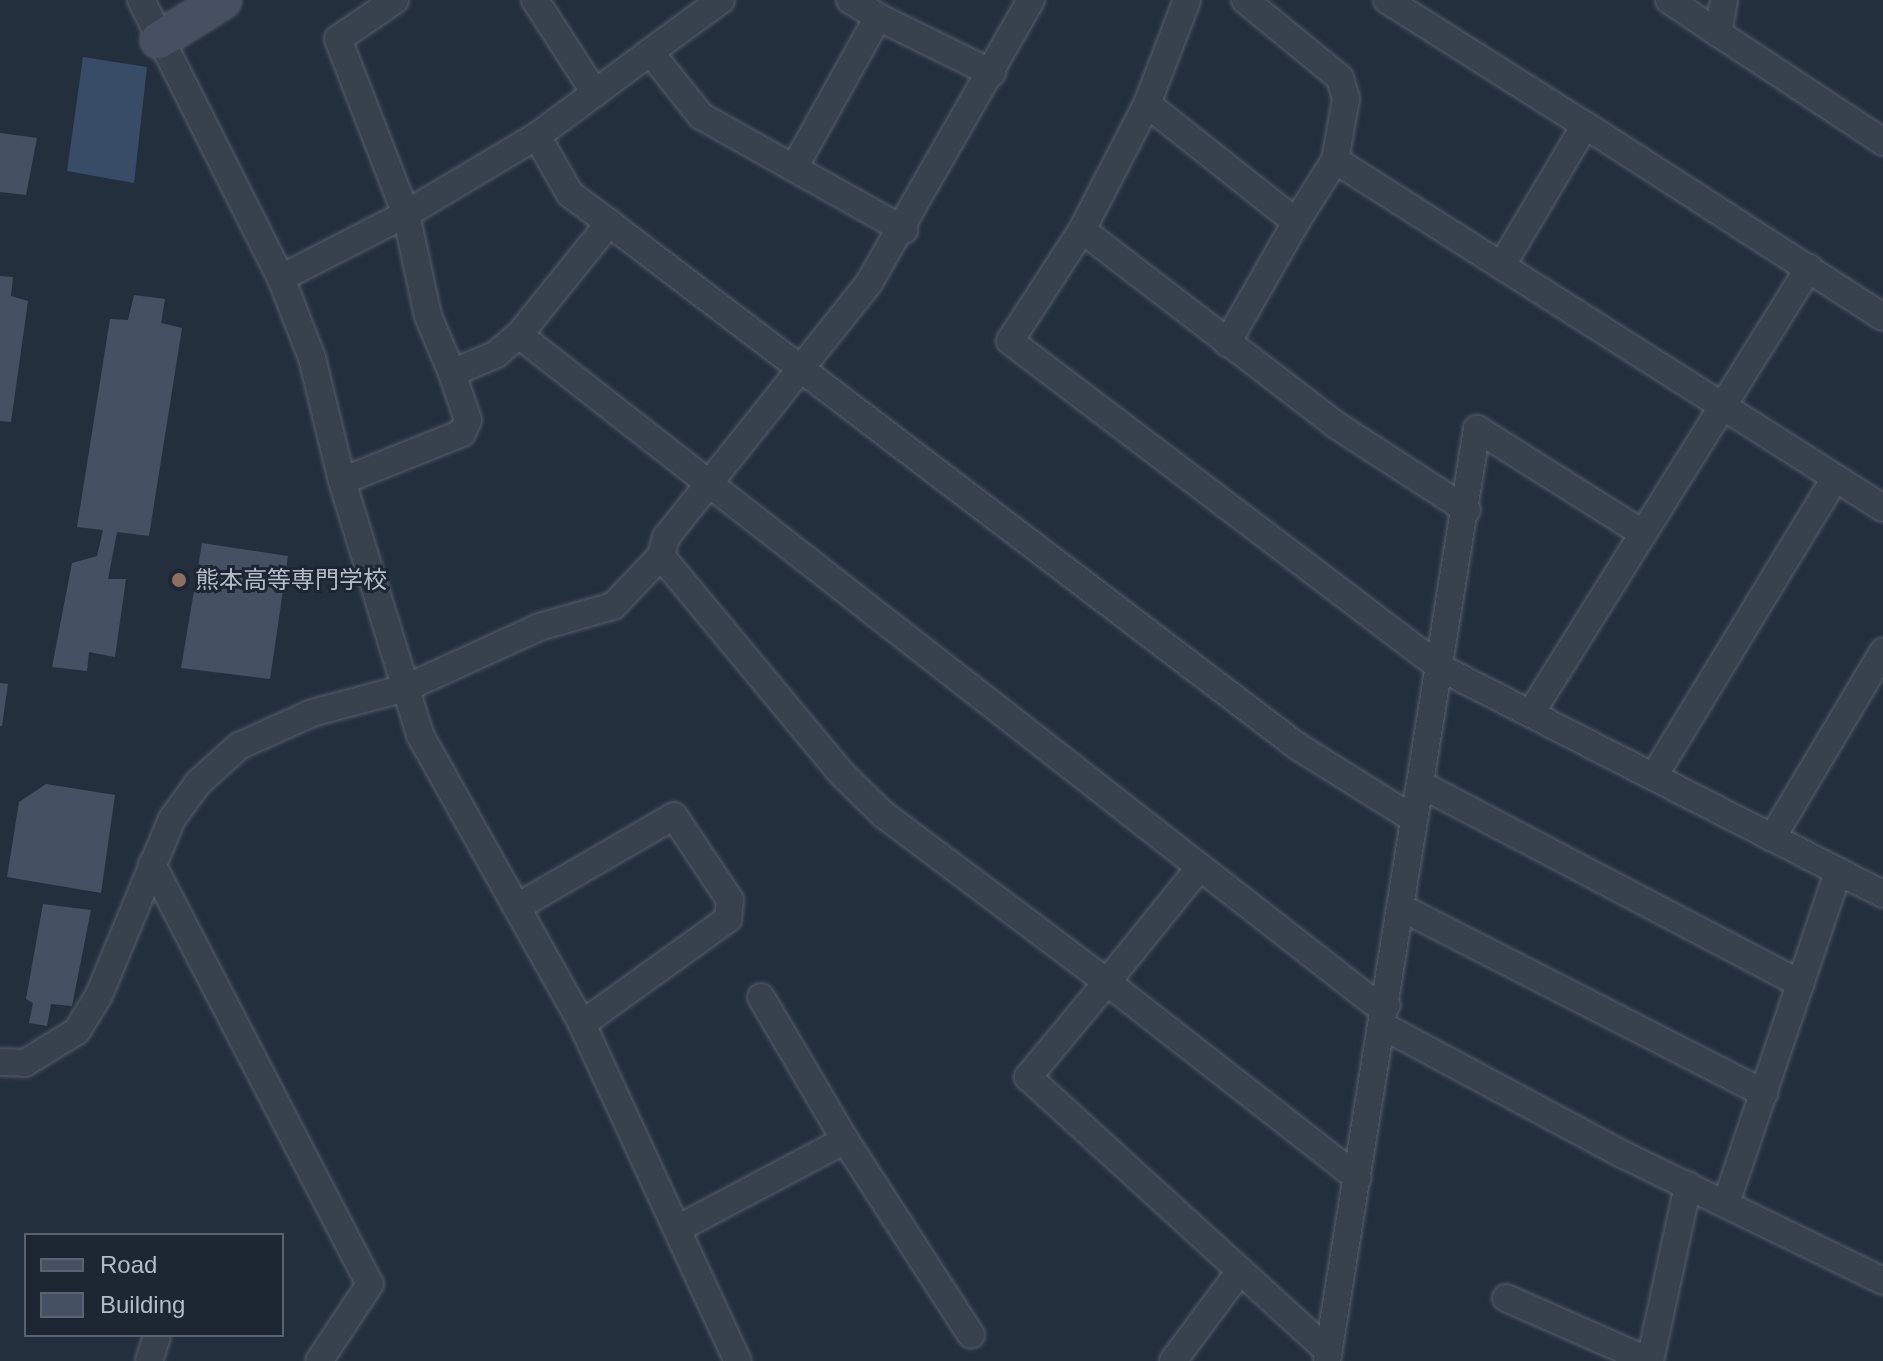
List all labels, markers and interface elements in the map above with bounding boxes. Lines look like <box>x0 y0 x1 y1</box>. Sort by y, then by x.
place label: 熊本高等専門学校 <box>195 566 387 594</box>
marker: 熊本高等専門学校 <box>170 571 188 589</box>
legend <box>24 1233 284 1337</box>
text: Road <box>100 1251 157 1278</box>
text: Building <box>100 1291 185 1318</box>

